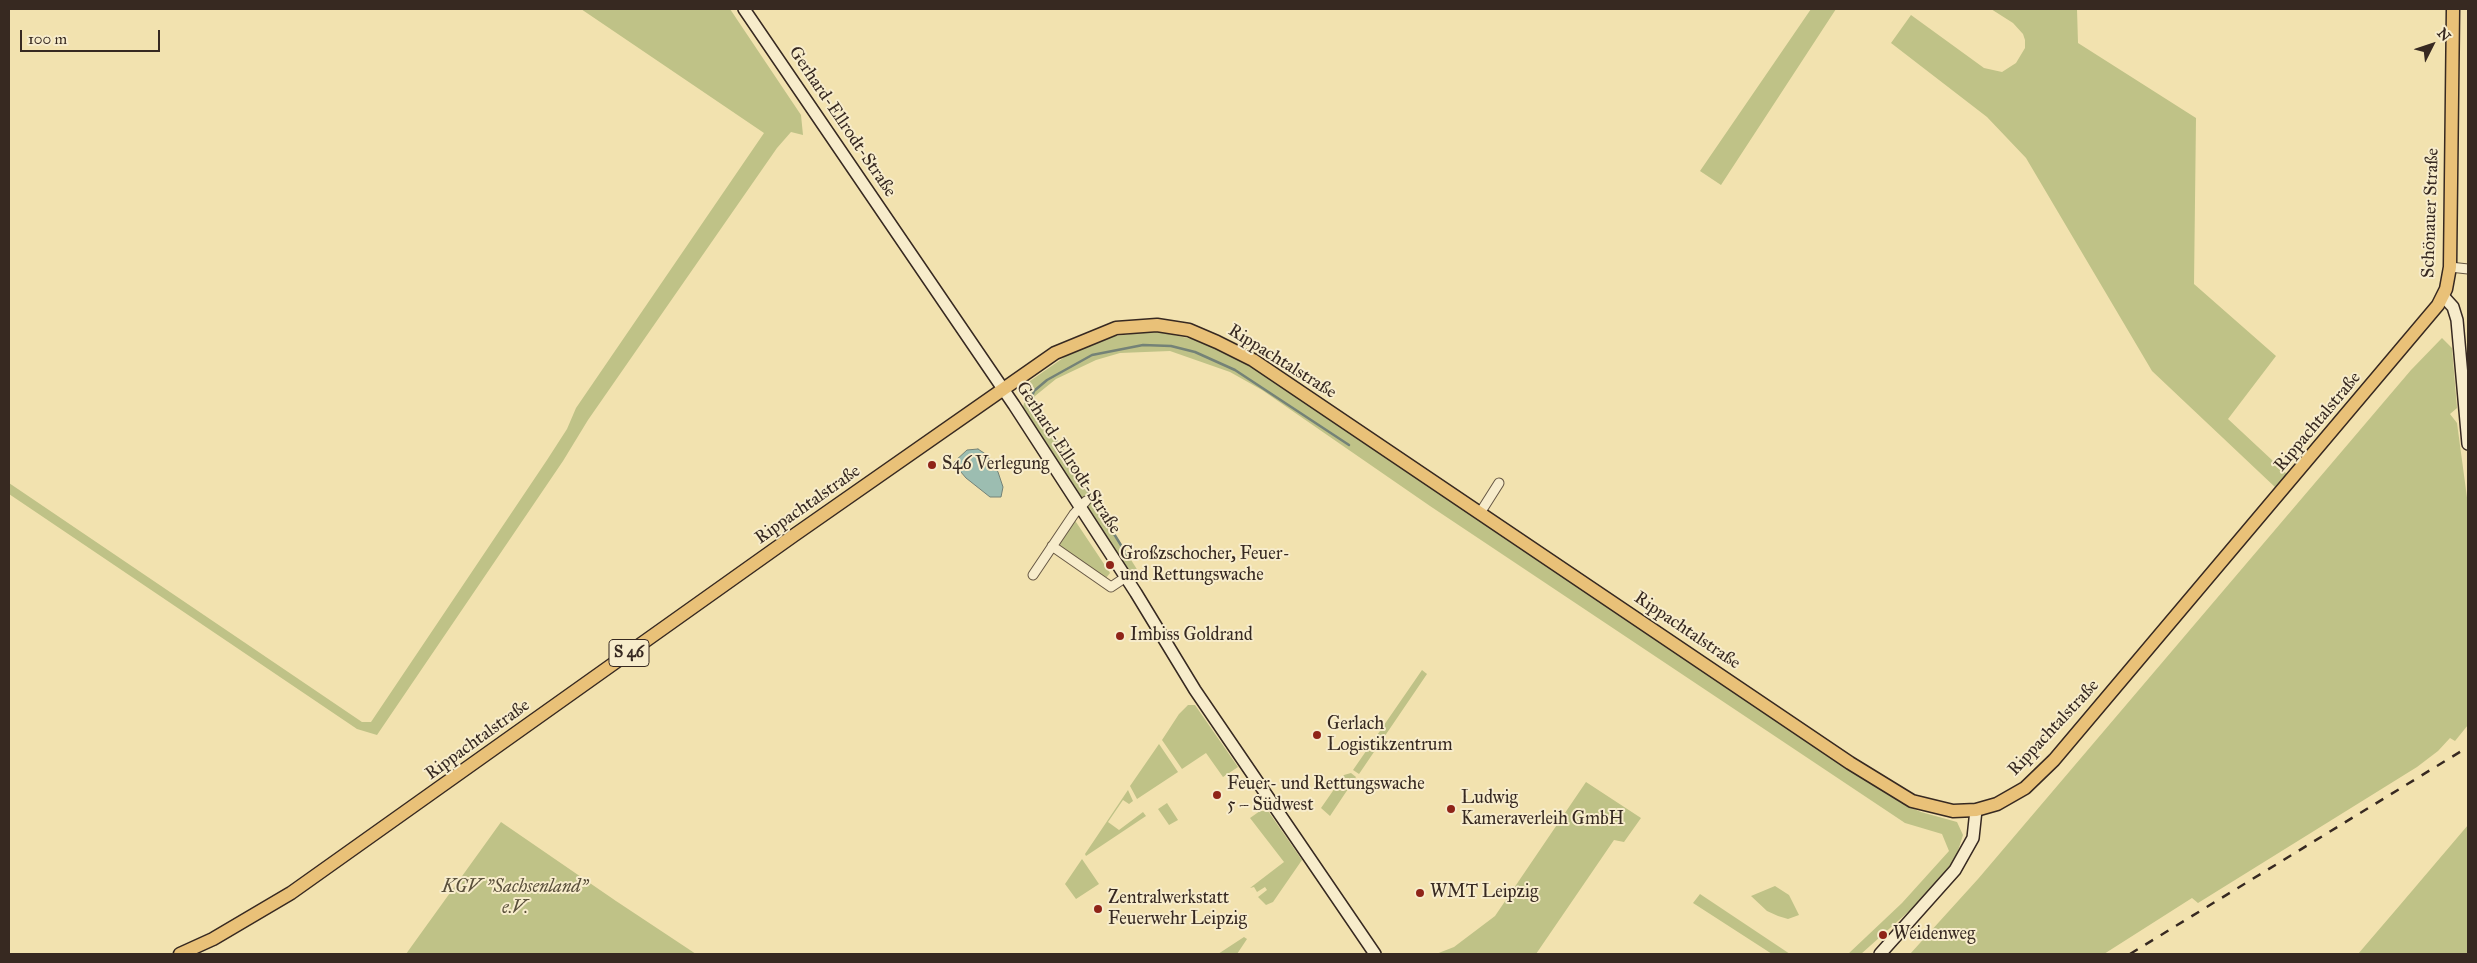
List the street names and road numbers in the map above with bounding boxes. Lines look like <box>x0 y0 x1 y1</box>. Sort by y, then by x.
street label: Gerhard-Ellrodt-Straße <box>784 43 900 201</box>
street label: Schönauer Straße <box>2418 148 2444 278</box>
street label: Rippachtalstraße <box>1224 320 1340 404</box>
street label: Rippachtalstraße <box>2270 368 2366 476</box>
street label: Gerhard-Ellrodt-Straße <box>1011 378 1125 538</box>
street label: Rippachtalstraße <box>751 461 865 549</box>
street label: Rippachtalstraße <box>1630 587 1744 675</box>
road number: S 46 <box>609 640 649 666</box>
street label: Rippachtalstraße <box>2004 675 2104 781</box>
street label: Rippachtalstraße <box>422 695 534 785</box>

